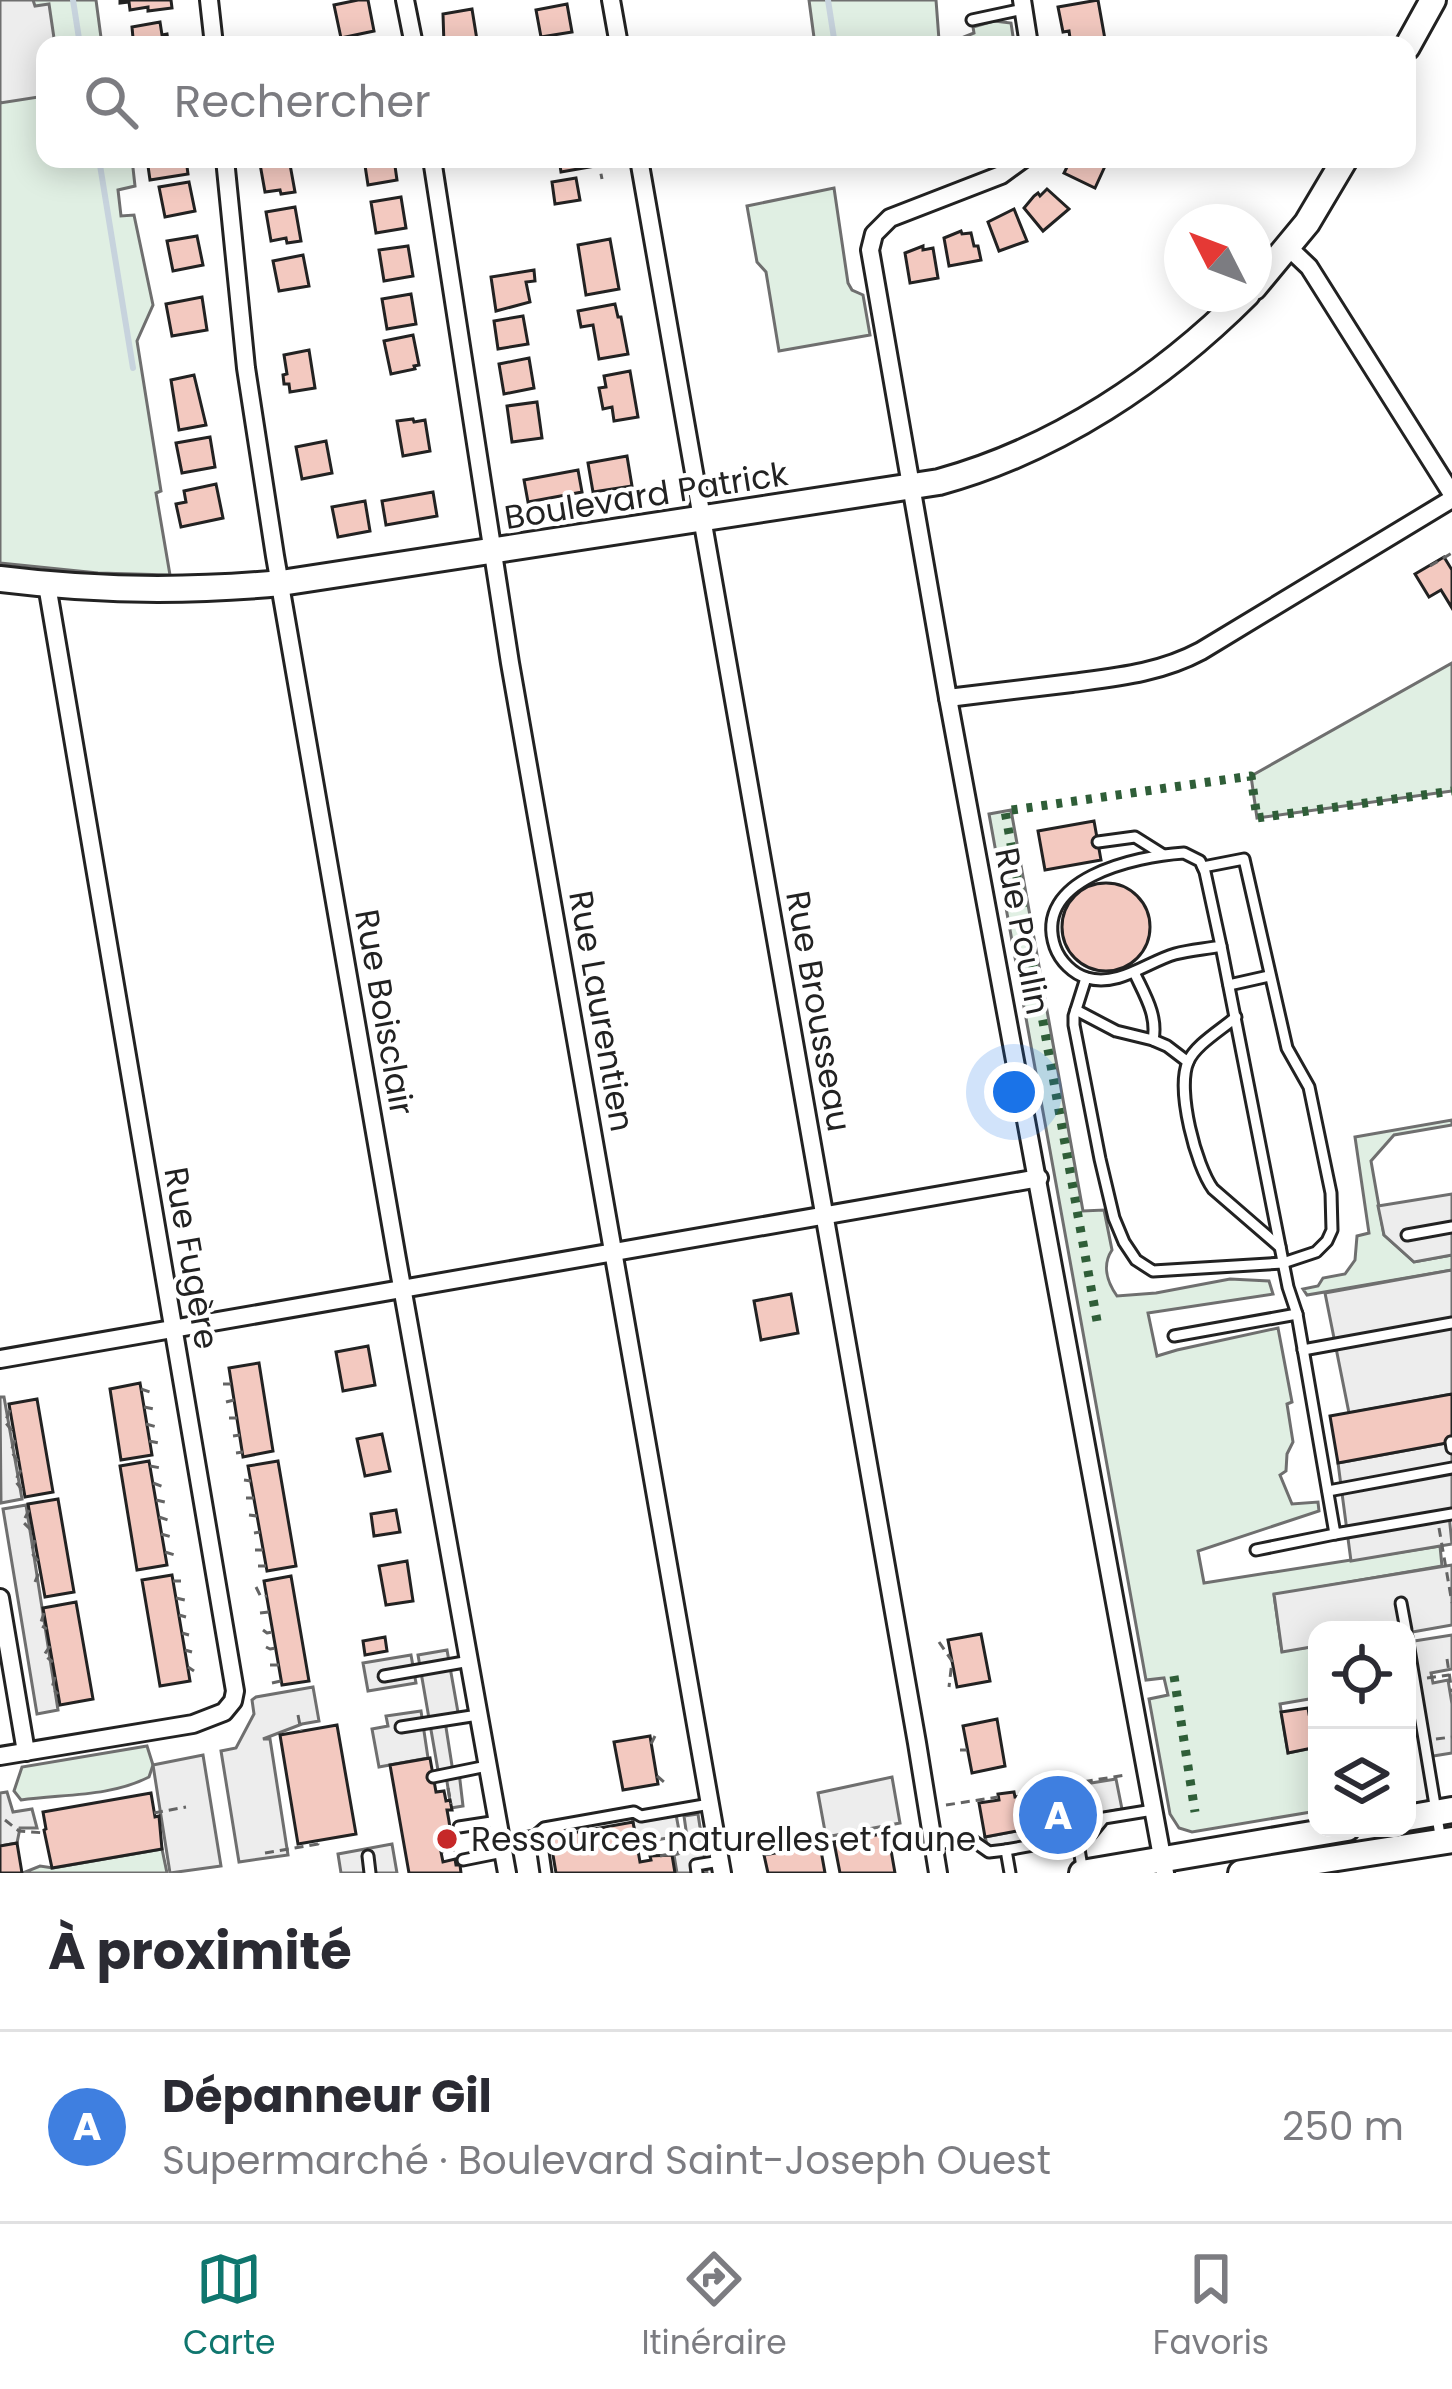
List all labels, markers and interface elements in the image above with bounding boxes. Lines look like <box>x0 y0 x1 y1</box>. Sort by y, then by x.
search box <box>36 36 1416 168</box>
icon: search <box>78 69 144 135</box>
text: Rechercher <box>174 70 431 133</box>
north arrow <box>1164 204 1272 312</box>
street label: Boulevard Patrick <box>501 450 791 541</box>
street label: Rue Poulin <box>983 844 1062 1019</box>
street label: Rue Laurentien <box>557 887 646 1135</box>
street label: Rue Brousseau <box>774 887 863 1135</box>
street label: Rue Boisclair <box>343 906 426 1119</box>
your location <box>984 1062 1044 1122</box>
street label: Rue Fugère <box>152 1164 231 1353</box>
map controls <box>1308 1621 1416 1837</box>
button: locate <box>1308 1621 1416 1729</box>
button: layers <box>1308 1729 1416 1837</box>
pin: A <box>1019 1770 1097 1860</box>
place label: Ressources naturelles et faune <box>471 1816 976 1863</box>
marker: Ressources naturelles et faune <box>434 1826 460 1852</box>
text: À proximité <box>48 1915 352 1987</box>
text: Dépanneur Gil <box>162 2065 492 2128</box>
text: A <box>73 2099 101 2154</box>
text: 250 m <box>1282 2099 1404 2154</box>
text: Supermarché · Boulevard Saint-Joseph Ouest <box>162 2133 1051 2188</box>
tab: Carte <box>183 2246 276 2368</box>
tab: Itinéraire <box>641 2246 787 2368</box>
tab: Favoris <box>1153 2246 1269 2368</box>

